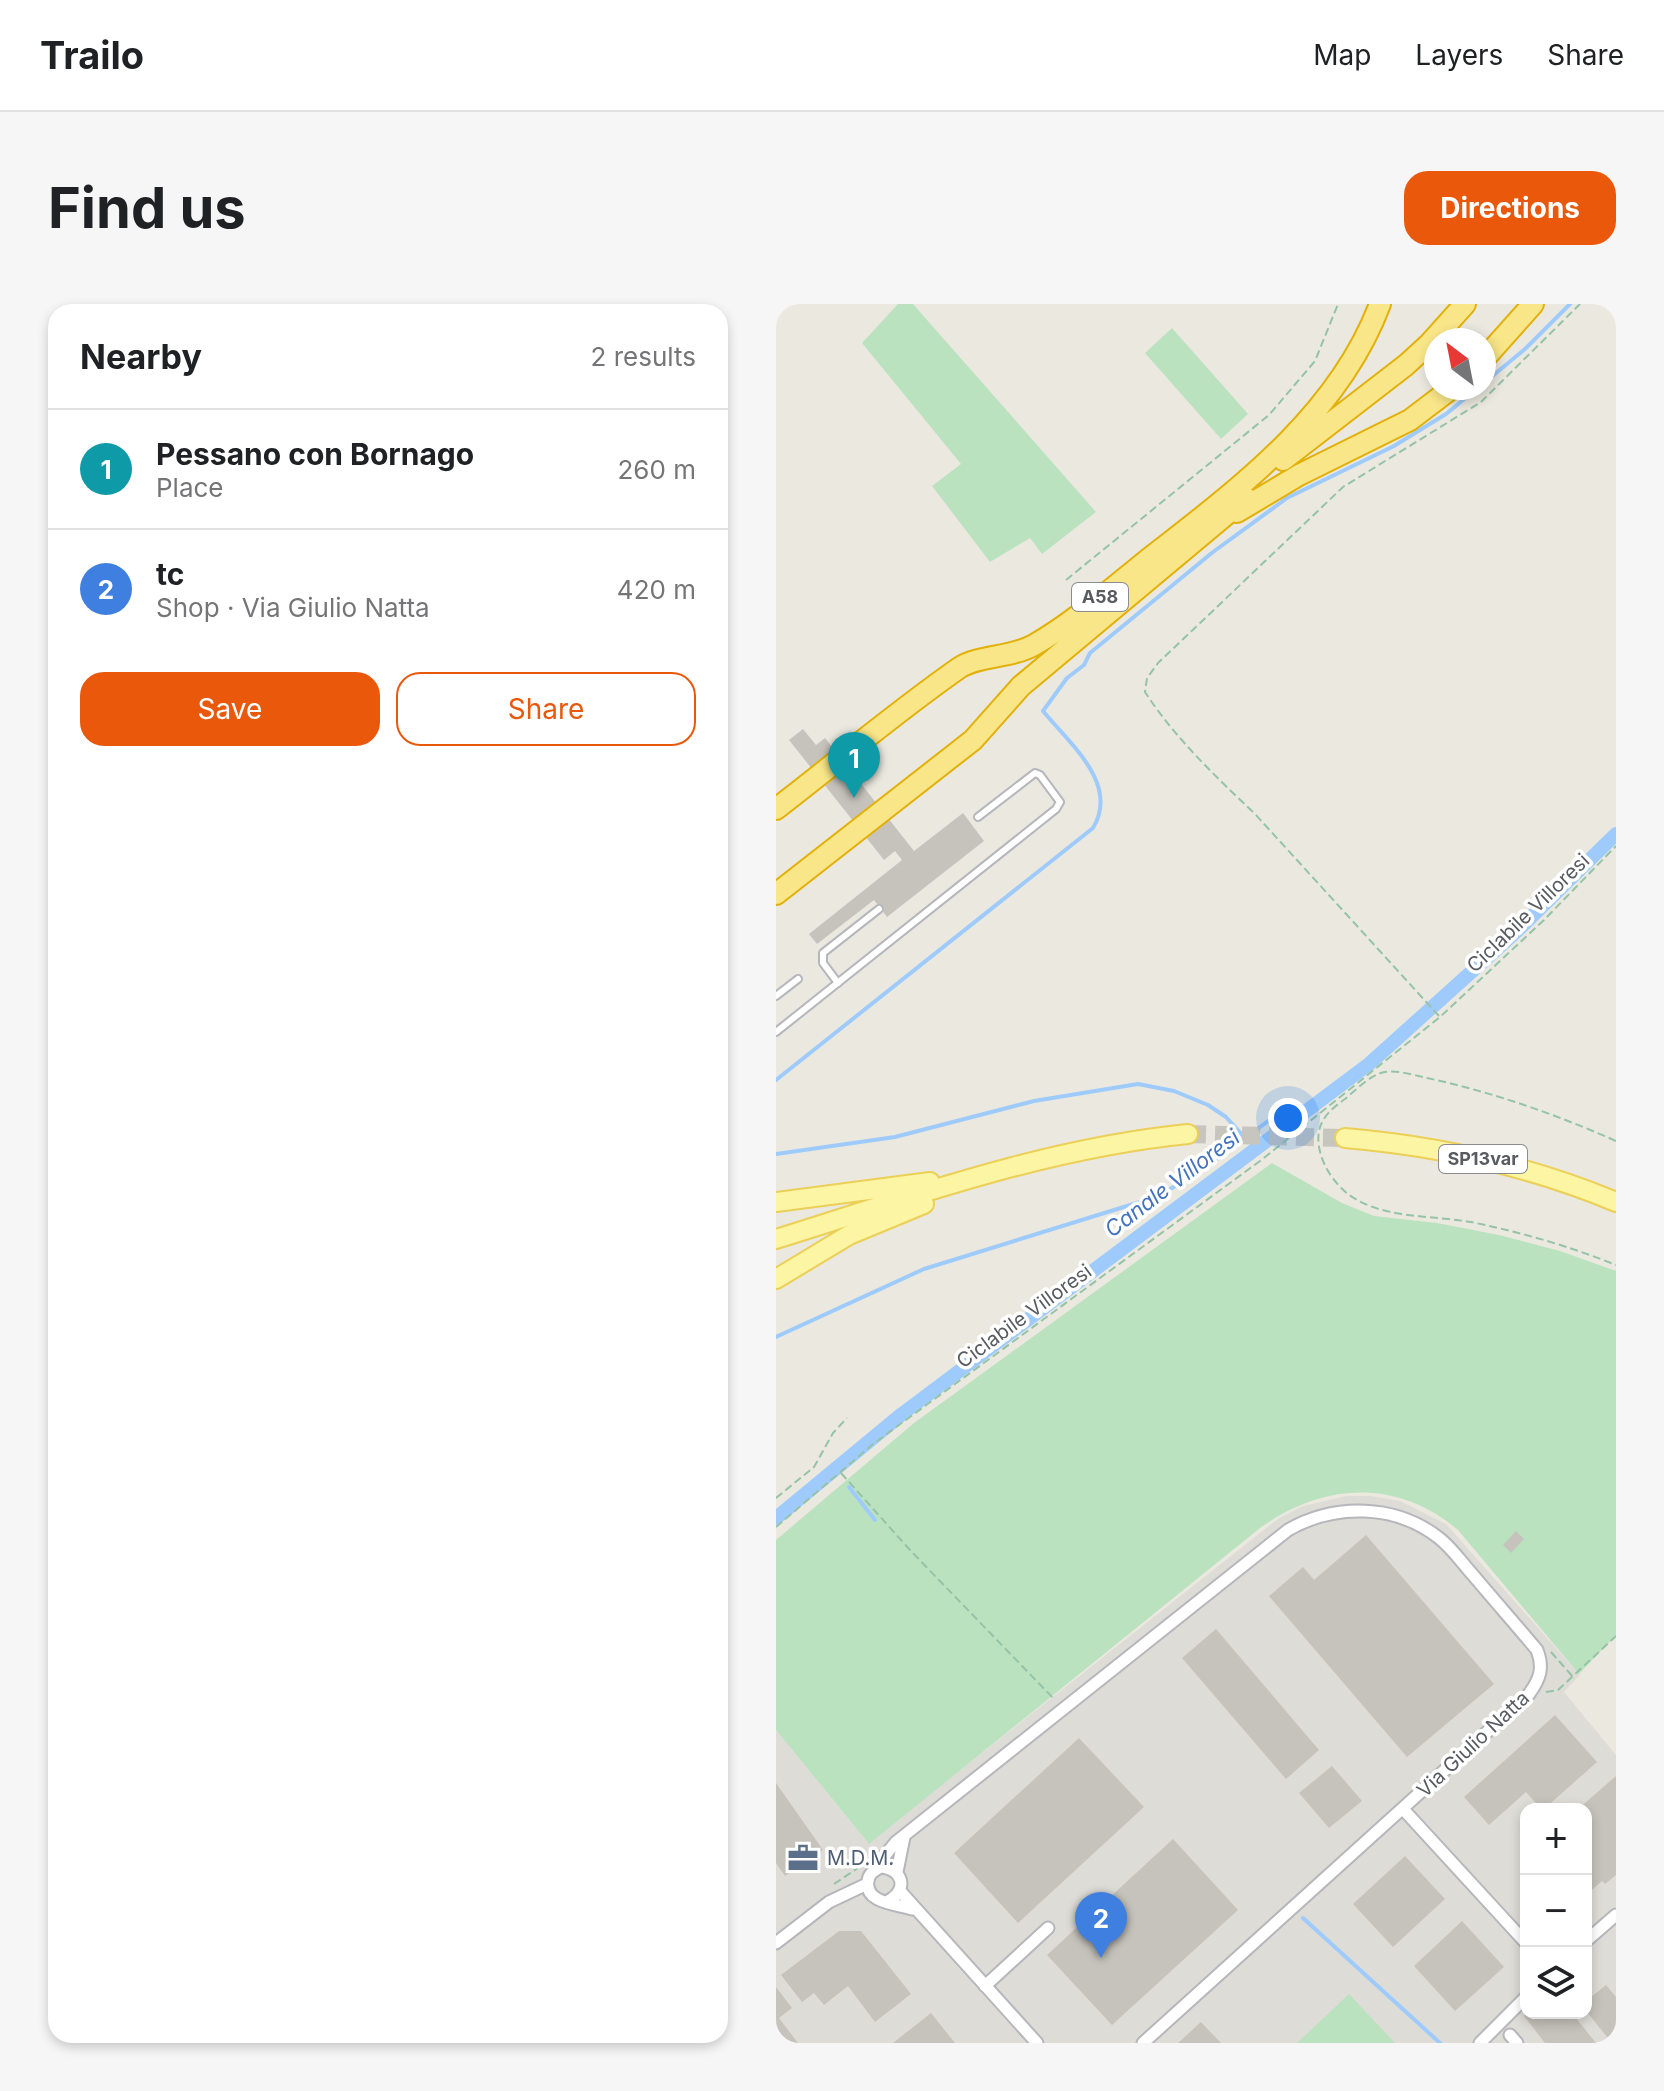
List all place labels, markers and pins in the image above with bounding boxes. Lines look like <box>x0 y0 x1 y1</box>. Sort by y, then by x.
pin: 1 <box>828 732 880 798</box>
office icon: M.D.M. <box>786 1841 820 1875</box>
place label: M.D.M. <box>827 1846 894 1870</box>
pin: 2 <box>1075 1892 1127 1958</box>

